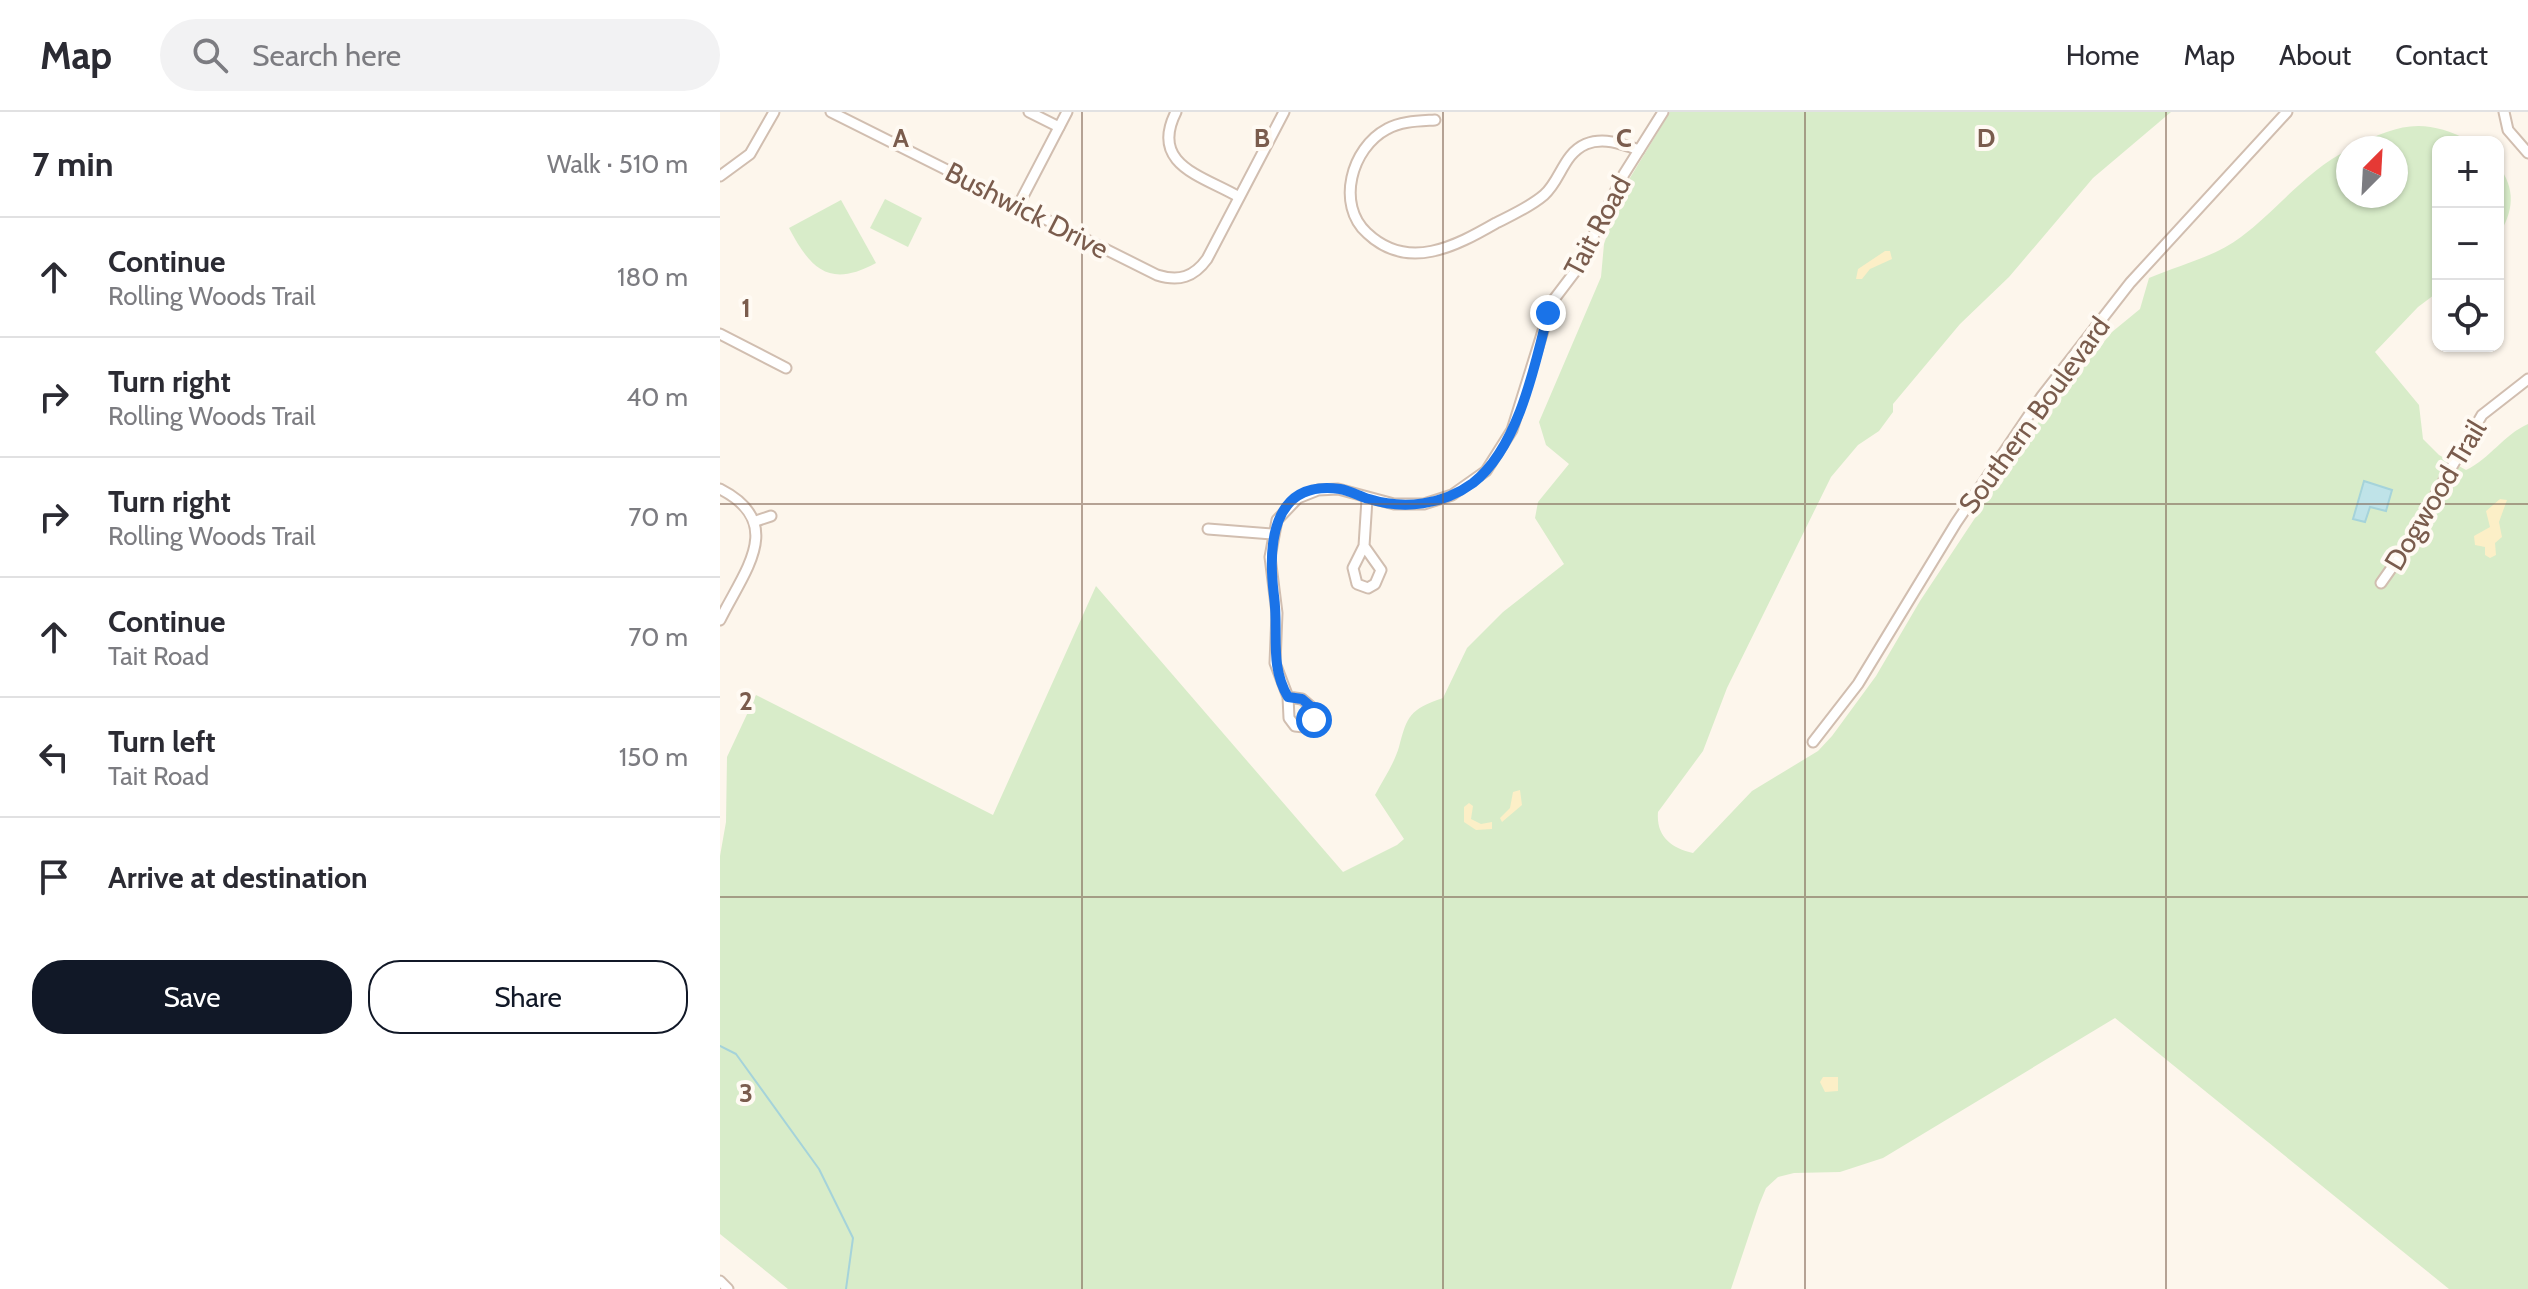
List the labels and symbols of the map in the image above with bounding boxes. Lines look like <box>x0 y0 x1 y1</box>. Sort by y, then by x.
text: A <box>893 122 910 154</box>
text: B <box>1254 122 1270 154</box>
text: C <box>1616 122 1632 154</box>
text: D <box>1977 122 1995 154</box>
north arrow <box>2336 136 2408 208</box>
street label: Bushwick Drive <box>940 154 1114 266</box>
street label: Tait Road <box>1556 170 1638 282</box>
text: 1 <box>741 292 751 324</box>
route end <box>1530 295 1566 331</box>
street label: Southern Boulevard <box>1951 310 2117 520</box>
street label: Dogwood Trail <box>2377 413 2493 576</box>
text: 2 <box>739 685 753 717</box>
route start <box>1296 702 1332 738</box>
text: 3 <box>739 1077 753 1109</box>

